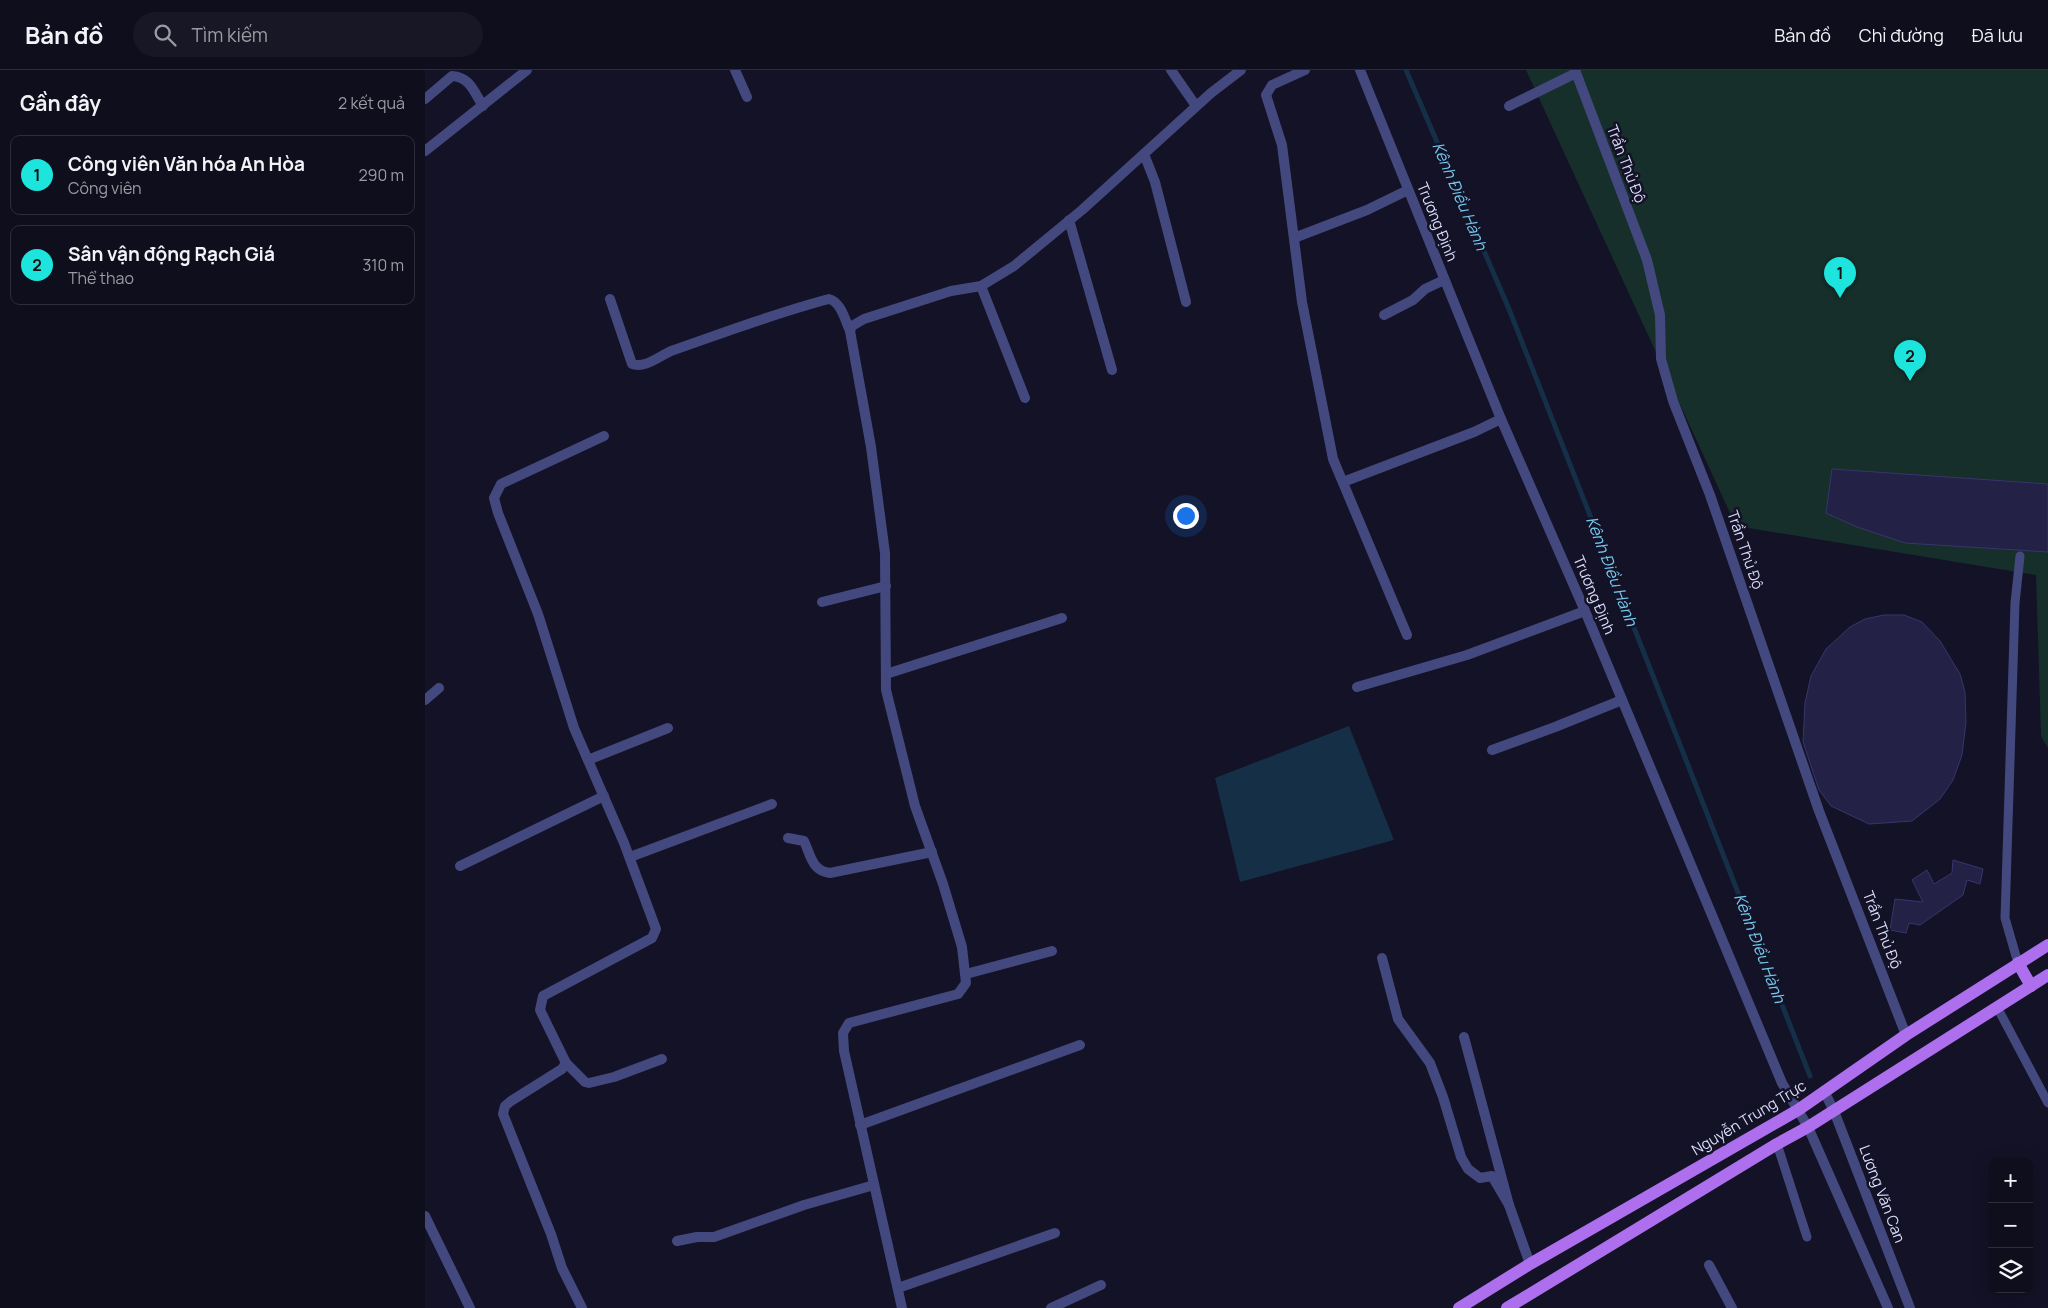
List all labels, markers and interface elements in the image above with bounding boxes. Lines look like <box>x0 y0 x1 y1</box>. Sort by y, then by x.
search box <box>133 12 483 57</box>
text: Bản đồ <box>25 18 103 51</box>
icon: search <box>151 21 179 49</box>
text: Tìm kiếm <box>191 22 268 48</box>
text: Bản đồ <box>1774 23 1831 47</box>
text: Chỉ đường <box>1859 23 1944 47</box>
text: Đã lưu <box>1972 23 2023 47</box>
text: Gần đây <box>20 89 101 117</box>
text: 2 kết quả <box>338 92 405 114</box>
street label: Trần Thủ Độ <box>1602 122 1651 206</box>
water label: Kênh Điều Hành <box>1427 138 1493 254</box>
text: Công viên Văn hóa An Hòa <box>68 151 305 177</box>
text: 1 <box>33 164 41 186</box>
text: 290 m <box>358 164 404 186</box>
text: Công viên <box>68 177 142 199</box>
street label: Trương Định <box>1412 179 1463 265</box>
text: Sân vận động Rạch Giá <box>68 241 275 267</box>
text: 2 <box>32 254 42 276</box>
text: 310 m <box>362 254 404 276</box>
pin: 1 <box>1824 257 1856 298</box>
text: Thể thao <box>68 267 134 289</box>
pin: 2 <box>1894 340 1926 381</box>
your location <box>1173 503 1199 529</box>
street label: Trần Thủ Độ <box>1722 508 1769 592</box>
water label: Kênh Điều Hành <box>1581 513 1643 629</box>
street label: Trương Định <box>1568 552 1620 637</box>
street label: Trần Thủ Độ <box>1858 888 1907 972</box>
water label: Kênh Điều Hành <box>1729 890 1791 1006</box>
street label: Nguyễn Trung Trực <box>1688 1075 1810 1160</box>
street label: Lương Văn Can <box>1854 1142 1911 1246</box>
map controls <box>1988 1158 2033 1293</box>
button: + <box>1988 1158 2033 1203</box>
button: − <box>1988 1203 2033 1248</box>
button: layers <box>1988 1248 2033 1293</box>

